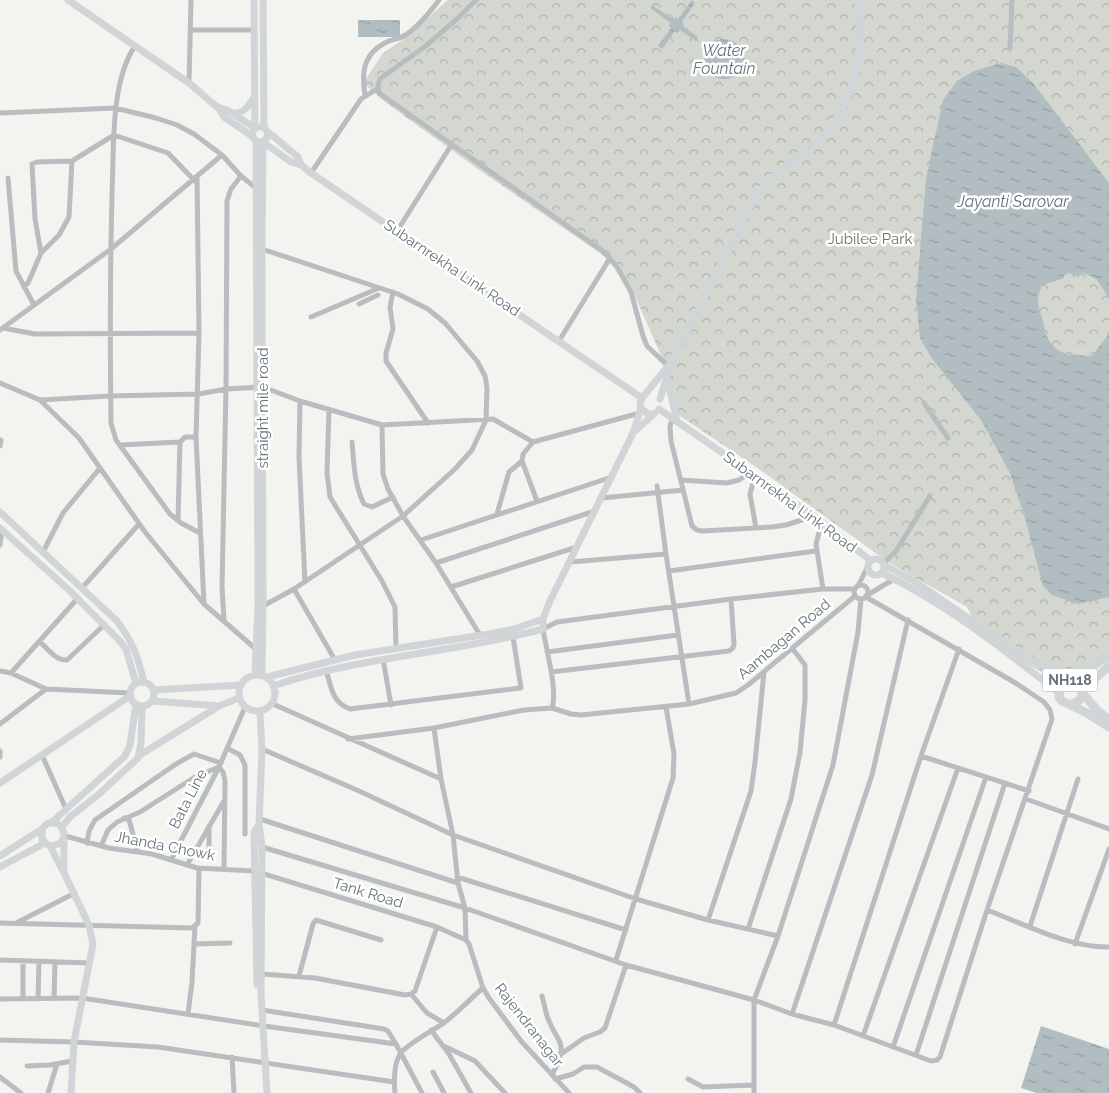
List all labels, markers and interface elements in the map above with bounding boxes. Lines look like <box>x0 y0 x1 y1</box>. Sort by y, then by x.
water label: Water Fountain <box>693 41 755 78</box>
water label: Jayanti Sarovar <box>956 192 1069 211</box>
street label: Subarnrekha Link Road <box>380 216 524 320</box>
park label: Jubilee Park <box>828 230 912 248</box>
street label: straight mile road <box>254 348 272 468</box>
street label: Subarnrekha Link Road <box>720 448 860 556</box>
street label: Aambagan Road <box>734 595 834 683</box>
road number: NH118 <box>1042 668 1098 692</box>
street label: Bata Line <box>165 766 211 832</box>
street label: Jhanda Chowk <box>113 827 217 865</box>
street label: Tank Road <box>331 874 405 912</box>
street label: Rajendranagar <box>491 980 568 1071</box>

